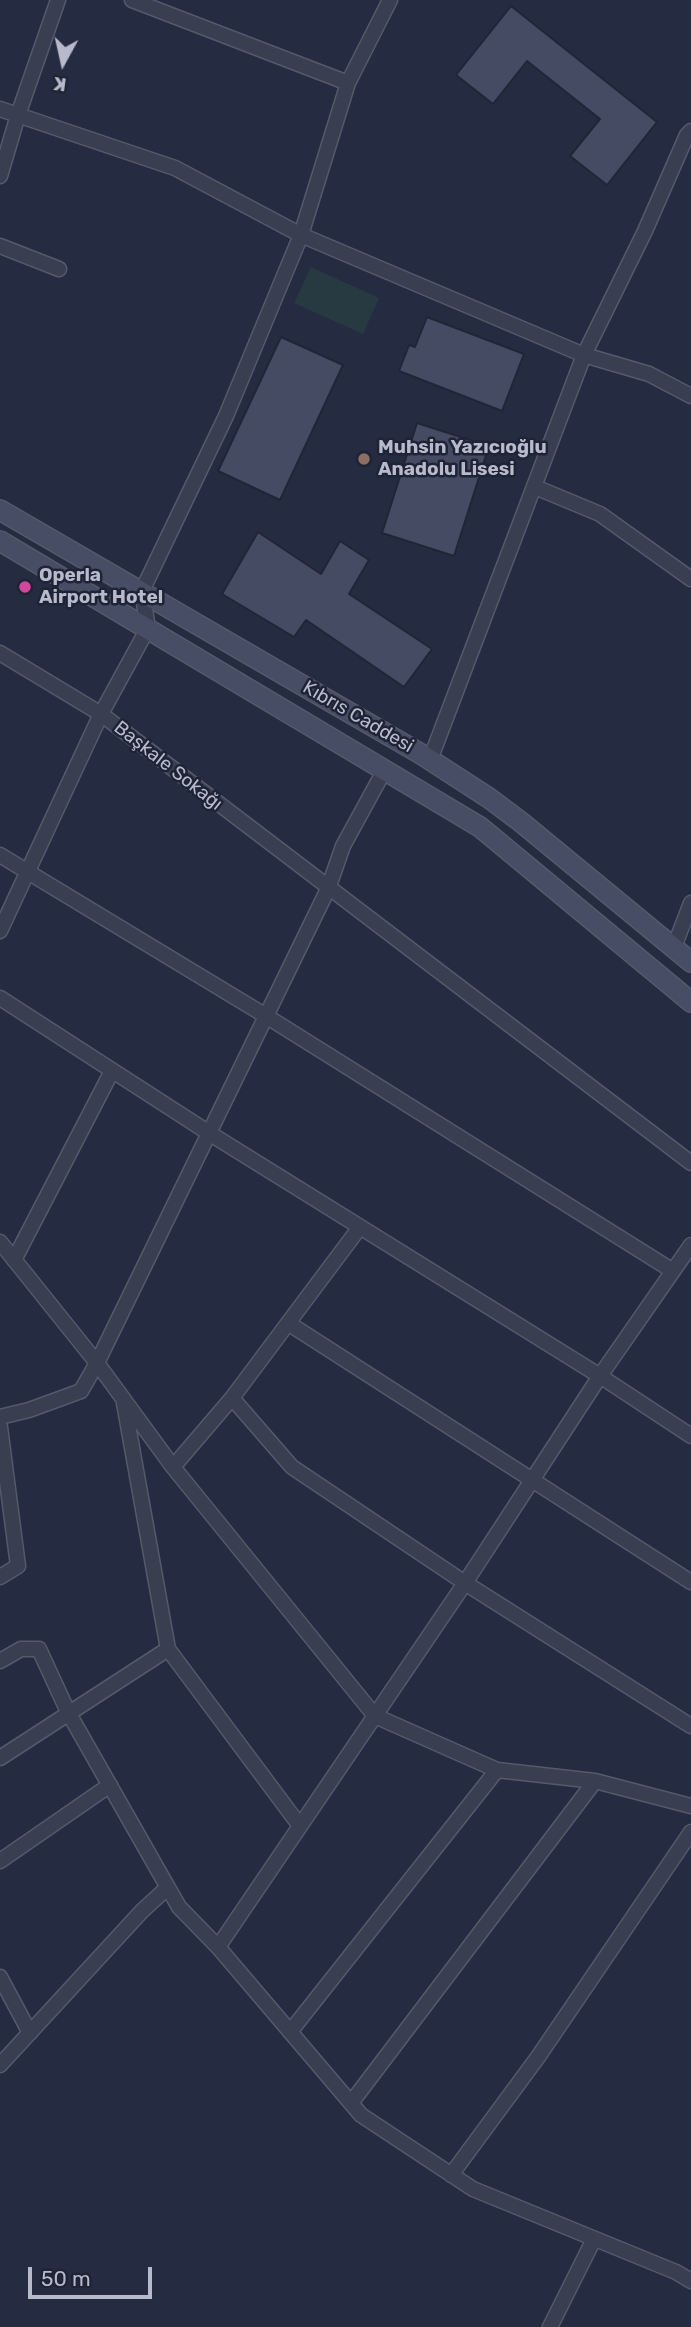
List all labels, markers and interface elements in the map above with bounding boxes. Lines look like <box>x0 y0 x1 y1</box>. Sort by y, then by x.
north arrow <box>28 28 98 98</box>
text: K <box>52 72 68 97</box>
place label: Muhsin Yazıcıoğlu Anadolu Lisesi <box>378 437 547 481</box>
marker: Muhsin Yazıcıoğlu Anadolu Lisesi <box>356 451 372 467</box>
place label: Operla Airport Hotel <box>39 565 163 609</box>
marker: Operla Airport Hotel <box>17 579 33 595</box>
street label: Kıbrıs Caddesi <box>299 676 417 758</box>
street label: Başkale Sokağı <box>109 716 227 816</box>
scale bar <box>32 2254 156 2298</box>
text: 50 m <box>41 2266 91 2291</box>

